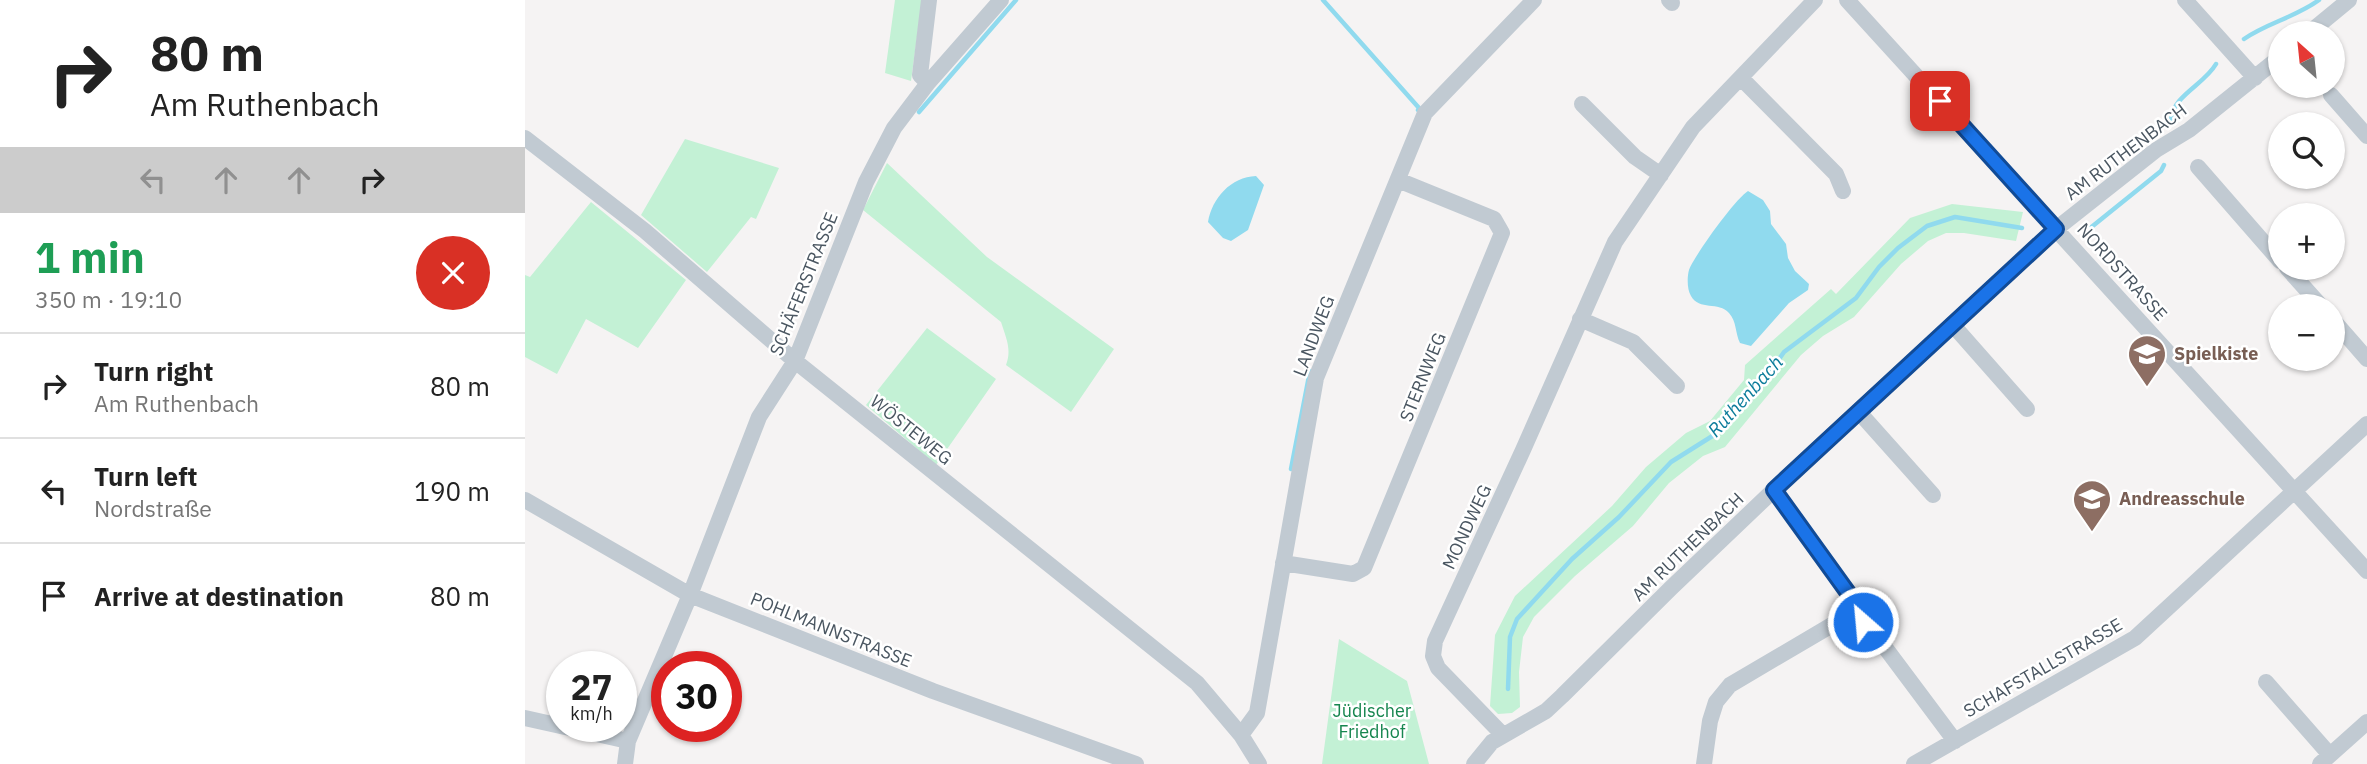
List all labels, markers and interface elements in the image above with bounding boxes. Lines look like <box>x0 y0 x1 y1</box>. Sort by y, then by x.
text: 80 m <box>150 21 264 84</box>
north arrow <box>2268 21 2345 98</box>
map controls <box>2268 21 2345 371</box>
icon: right <box>35 28 126 119</box>
pin <box>1910 71 1970 131</box>
icon: arrive <box>1921 82 1959 120</box>
text: Am Ruthenbach <box>150 83 380 125</box>
street label: AM RUTHENBACH <box>2060 98 2191 205</box>
button: search <box>2268 112 2345 189</box>
icon: left <box>134 161 172 199</box>
icon: ahead <box>207 161 245 199</box>
icon: ahead <box>280 161 318 199</box>
icon: right <box>353 161 391 199</box>
button: + <box>2268 203 2345 280</box>
street label: SCHÄFERSTRASSE <box>764 209 843 359</box>
street label: NORDSTRASSE <box>2072 218 2172 325</box>
text: 1 min <box>35 230 145 285</box>
button: close <box>416 236 490 310</box>
text: 350 m · 19:10 <box>35 284 182 314</box>
street label: LANDWEG <box>1288 292 1339 380</box>
button: − <box>2268 294 2345 371</box>
street label: STERNWEG <box>1394 329 1451 425</box>
school or university icon: Spielkiste <box>2126 333 2168 388</box>
place label: Spielkiste <box>2174 342 2258 365</box>
water label: Ruthenbach <box>1702 350 1788 442</box>
text: Turn right <box>94 354 213 388</box>
icon: right <box>35 367 73 405</box>
text: 80 m <box>430 369 490 403</box>
text: Am Ruthenbach <box>94 388 259 418</box>
street label: WÖSTEWEG <box>866 390 957 470</box>
text: Turn left <box>94 459 197 493</box>
icon: left <box>35 472 73 510</box>
text: 190 m <box>414 474 490 508</box>
school or university icon: Andreasschule <box>2071 478 2113 533</box>
street label: MONDWEG <box>1437 481 1496 573</box>
street label: AM RUTHENBACH <box>1627 487 1748 606</box>
place label: Andreasschule <box>2119 487 2245 510</box>
text: Nordstraße <box>94 493 212 523</box>
icon: arrive <box>35 577 73 615</box>
text: Arrive at destination <box>94 579 344 613</box>
text: 80 m <box>430 579 490 613</box>
position arrow <box>1826 585 1900 659</box>
street label: POHLMANNSTRASSE <box>747 587 915 672</box>
street label: SCHAFSTALLSTRASSE <box>1959 613 2126 722</box>
speed limit sign: 30 <box>651 651 742 742</box>
text: 27 <box>570 664 613 710</box>
park label: Jüdischer Friedhof <box>1333 699 1412 743</box>
text: km/h <box>570 702 613 725</box>

